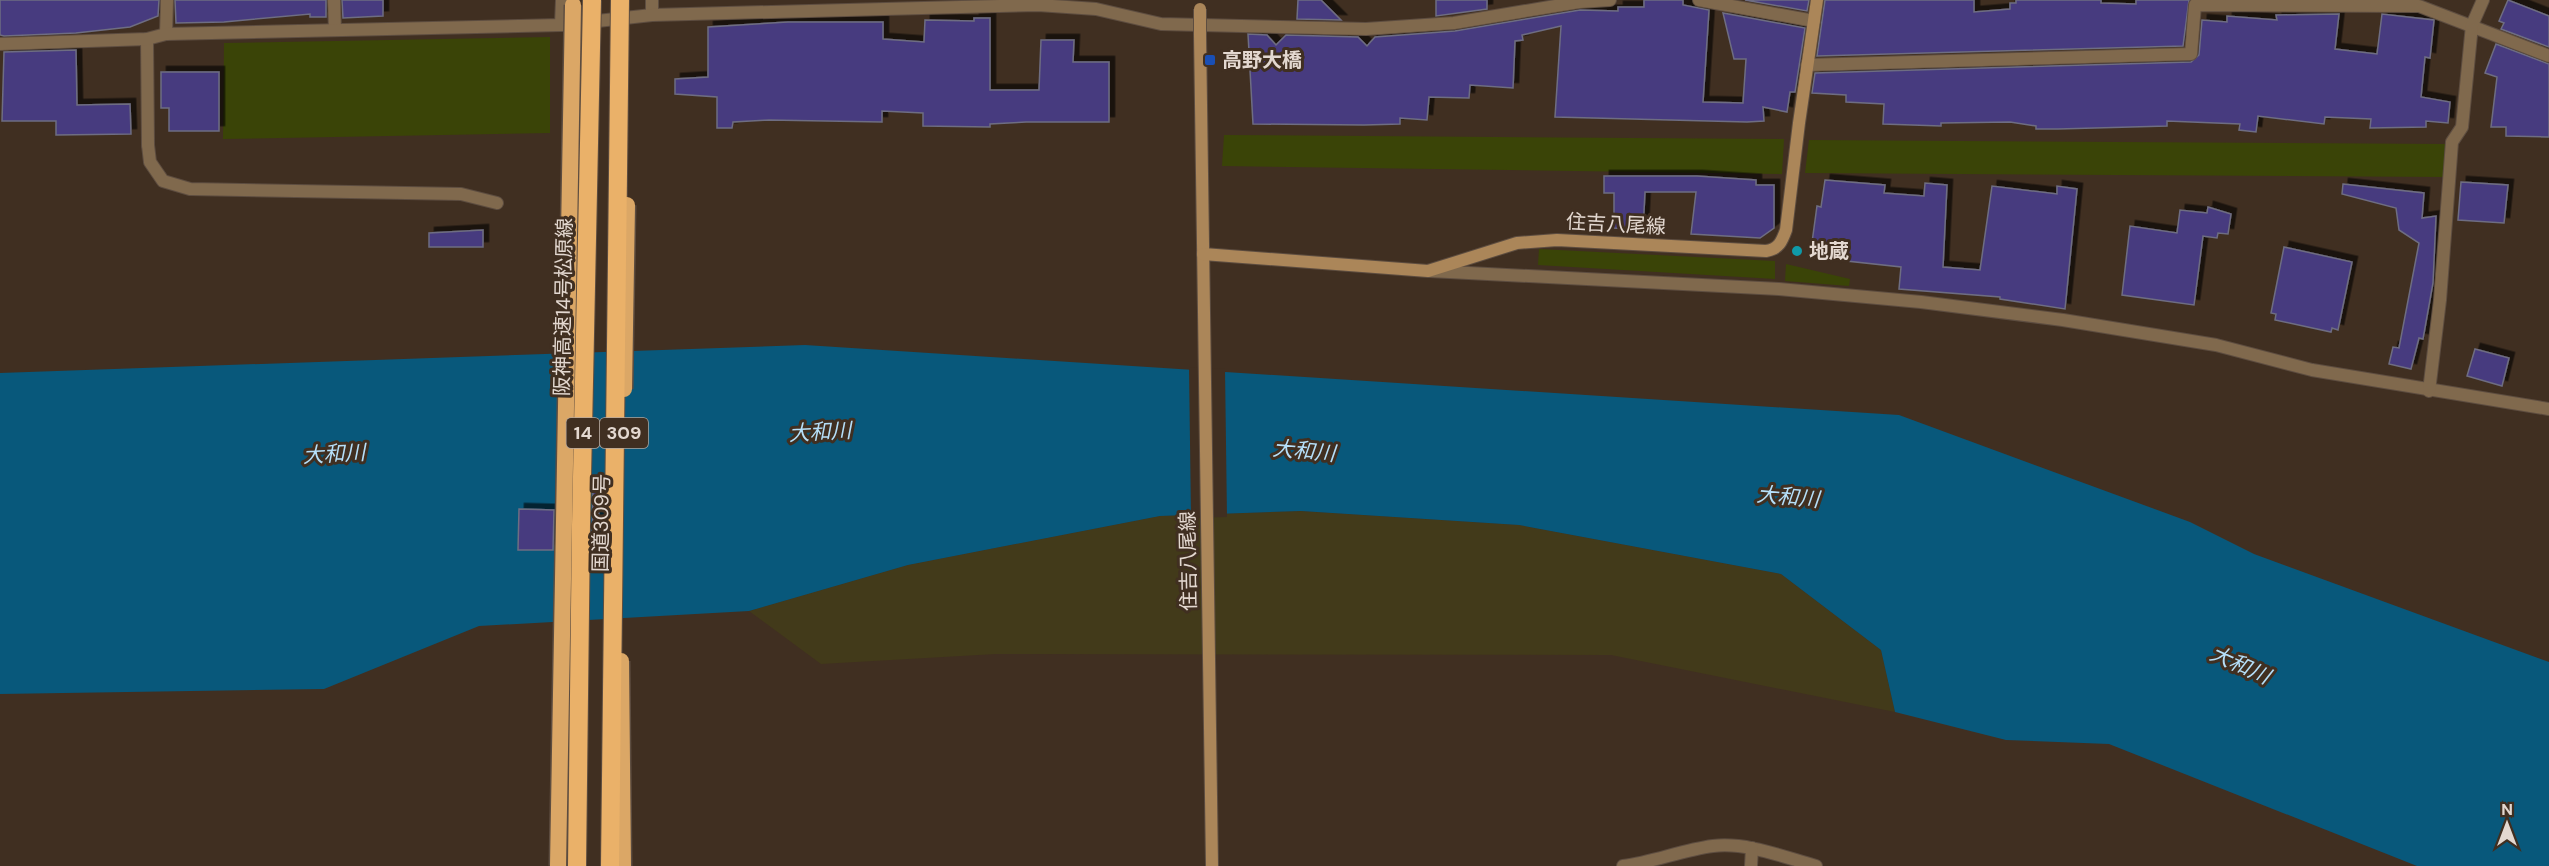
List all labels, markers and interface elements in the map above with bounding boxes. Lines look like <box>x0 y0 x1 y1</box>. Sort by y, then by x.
place label: 高野大橋 <box>1222 47 1302 73</box>
marker: 高野大橋 <box>1203 53 1217 67</box>
street label: 住吉八尾線 <box>1565 208 1667 240</box>
street label: 阪神高速14号松原線 <box>548 218 578 396</box>
place label: 地蔵 <box>1809 238 1849 264</box>
marker: 地蔵 <box>1790 244 1804 258</box>
water label: 大和川 <box>788 416 854 448</box>
road number: 14 <box>566 418 600 448</box>
road number: 309 <box>600 418 648 448</box>
water label: 大和川 <box>1271 434 1339 468</box>
water label: 大和川 <box>302 438 368 470</box>
street label: 国道309号 <box>587 474 615 572</box>
water label: 大和川 <box>1755 480 1823 514</box>
street label: 住吉八尾線 <box>1174 511 1202 611</box>
water label: 大和川 <box>2206 639 2276 691</box>
north arrow <box>2477 794 2537 854</box>
text: N <box>2501 799 2513 820</box>

